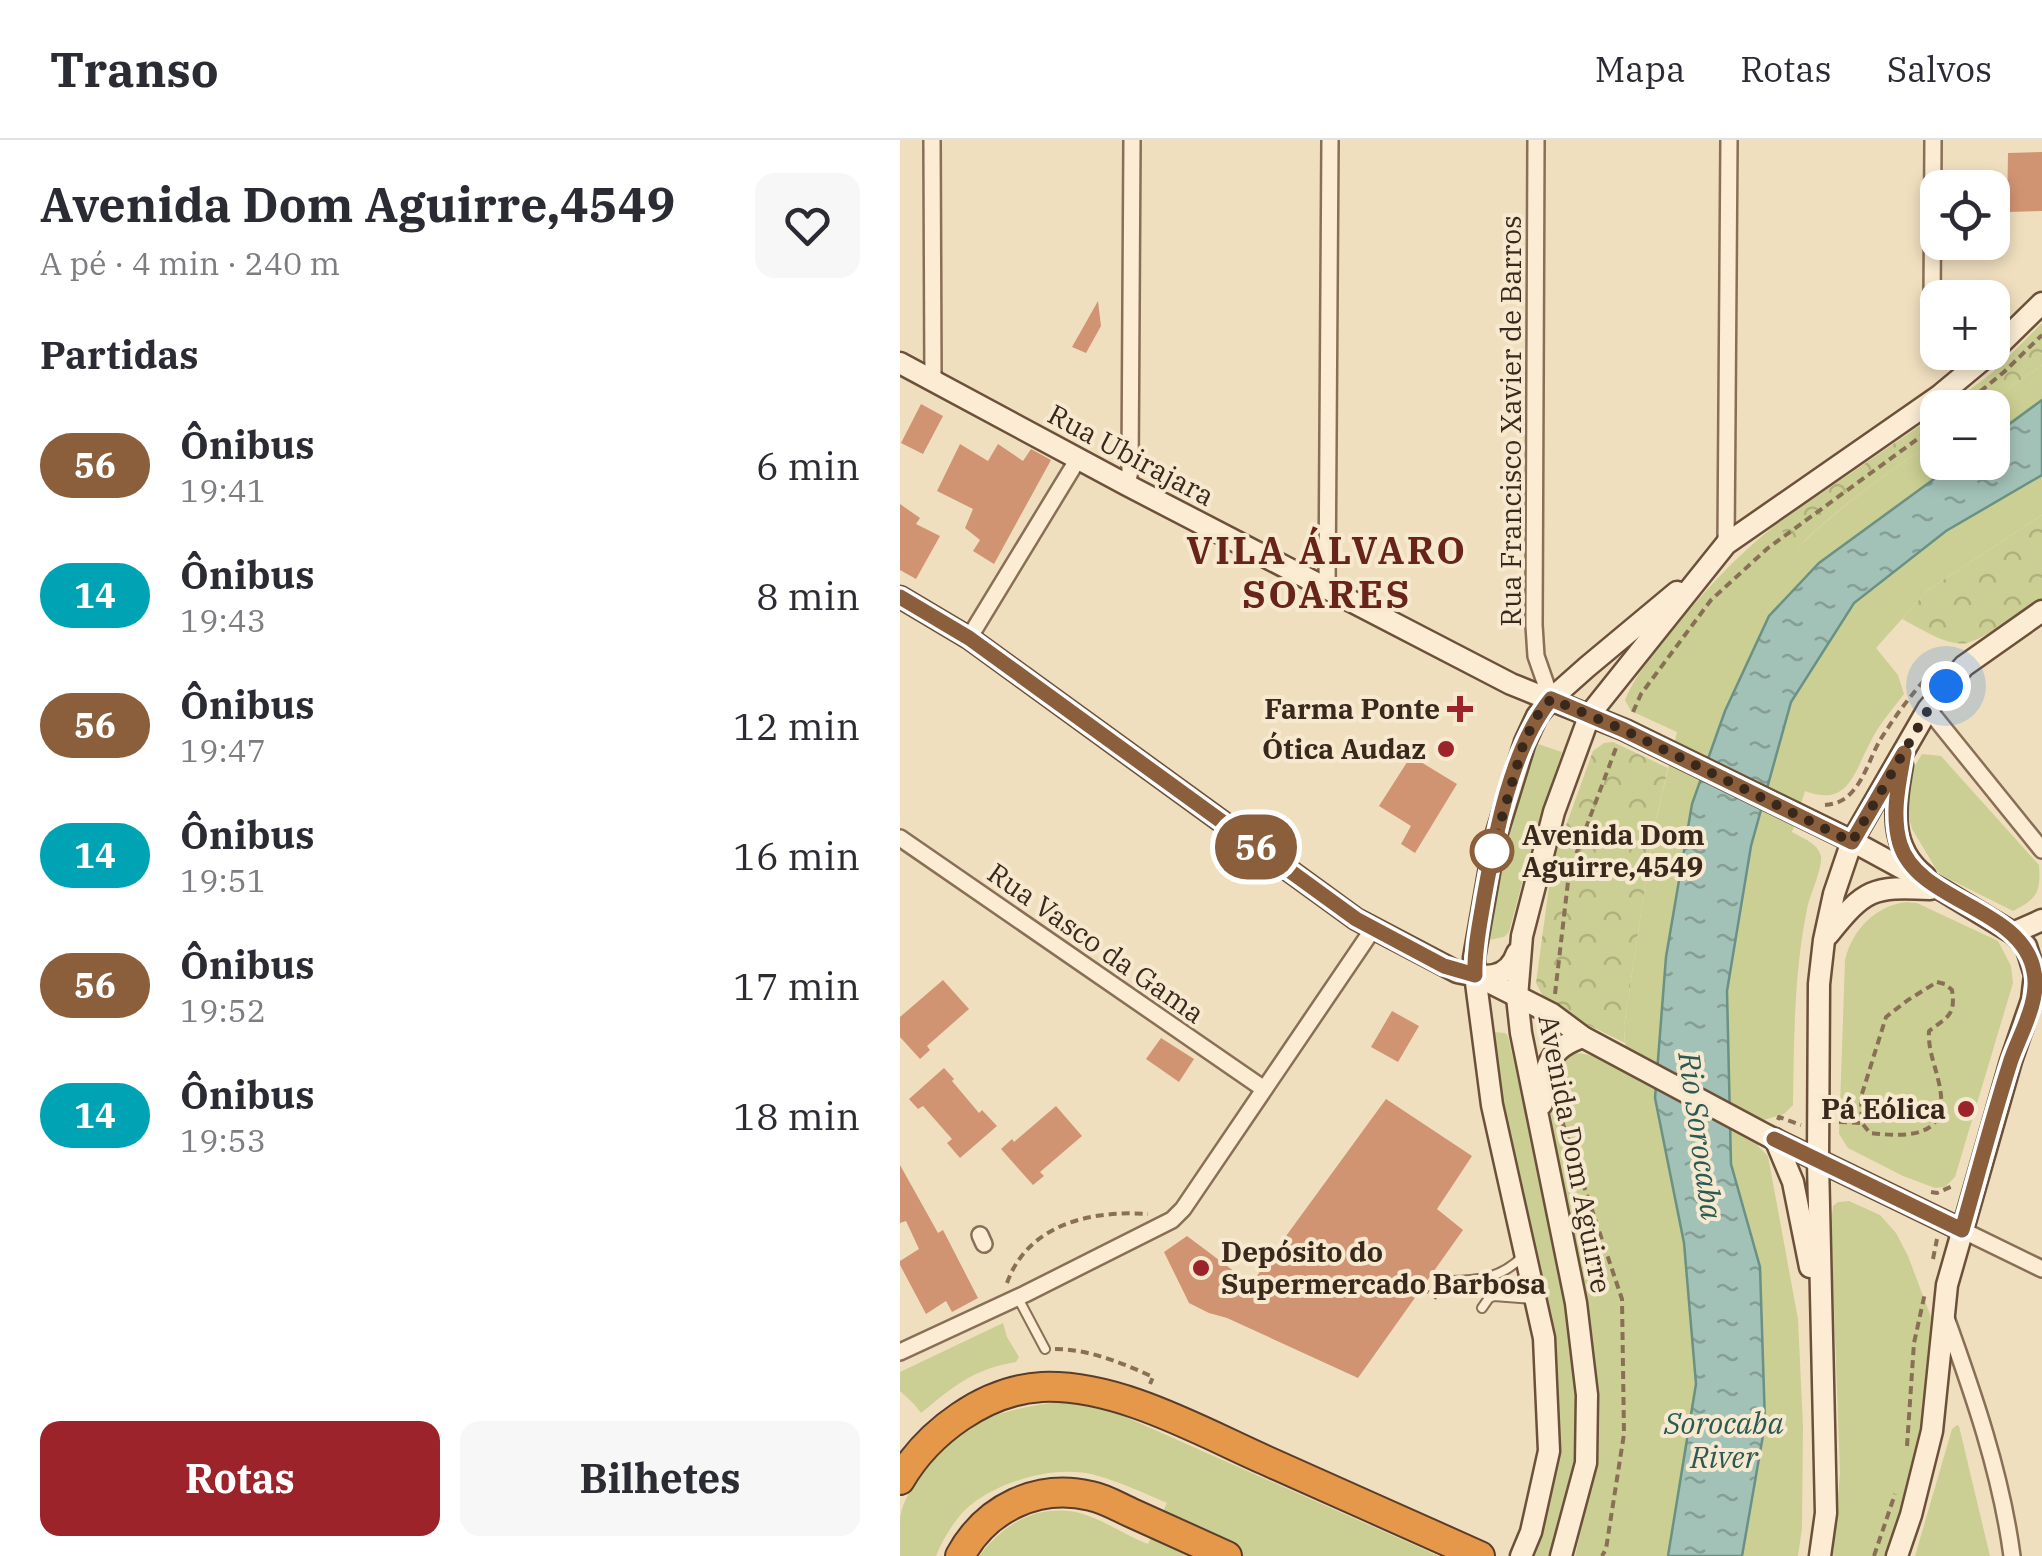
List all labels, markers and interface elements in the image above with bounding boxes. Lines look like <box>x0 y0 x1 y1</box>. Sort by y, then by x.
text: Transo <box>50 38 219 100</box>
text: Mapa <box>1595 46 1685 92</box>
text: Rotas <box>1740 46 1832 92</box>
text: Salvos <box>1887 46 1992 92</box>
map controls <box>1920 170 2010 480</box>
button: locate <box>1920 170 2010 260</box>
text: Avenida Dom Aguirre,4549 <box>40 173 675 235</box>
button: heart <box>755 173 860 278</box>
street label: Rua Francisco Xavier de Barros <box>1492 215 1529 627</box>
text: A pé · 4 min · 240 m <box>40 242 340 284</box>
button: + <box>1920 280 2010 370</box>
text: Partidas <box>40 330 199 379</box>
button: − <box>1920 390 2010 480</box>
street label: Rua Ubirajara <box>1042 395 1221 514</box>
text: Ônibus <box>180 420 314 469</box>
text: 6 min <box>756 441 860 490</box>
text: 56 <box>74 442 116 488</box>
text: 19:41 <box>180 469 266 511</box>
district label: VILA ÁLVARO SOARES <box>1186 525 1468 618</box>
text: Ônibus <box>180 550 314 599</box>
text: 8 min <box>756 571 860 620</box>
text: 14 <box>74 572 116 618</box>
text: 19:43 <box>180 599 266 641</box>
your location <box>1921 661 1971 711</box>
text: Ônibus <box>180 680 314 729</box>
place label: Farma Ponte <box>1264 690 1440 727</box>
marker: Farma Ponte <box>1449 698 1471 720</box>
text: 12 min <box>733 701 860 750</box>
text: 56 <box>74 702 116 748</box>
text: 19:47 <box>180 729 266 771</box>
place label: Ótica Audaz <box>1262 730 1426 767</box>
marker: Ótica Audaz <box>1435 738 1457 760</box>
text: Ônibus <box>180 810 314 859</box>
line badge: 56 <box>1211 814 1301 880</box>
place label: Avenida Dom Aguirre,4549 <box>1522 816 1705 885</box>
text: 56 <box>1235 824 1277 870</box>
marker: Avenida Dom Aguirre,4549 <box>1471 830 1513 872</box>
text: 16 min <box>733 831 860 880</box>
text: 14 <box>74 832 116 878</box>
street label: Rua Vasco da Gama <box>981 854 1212 1031</box>
text: 19:51 <box>180 859 266 901</box>
text: Ônibus <box>180 940 314 989</box>
text: 17 min <box>733 961 860 1010</box>
text: 56 <box>74 962 116 1008</box>
text: 19:52 <box>180 989 266 1031</box>
street label: Avenida Dom Aguirre <box>1530 1012 1621 1296</box>
water label: Rio Sorocaba <box>1670 1049 1733 1223</box>
text: Ônibus <box>180 1070 314 1119</box>
place label: Pá Eólica <box>1821 1090 1946 1127</box>
text: 18 min <box>733 1091 860 1140</box>
text: 14 <box>74 1092 116 1138</box>
marker: Pá Eólica <box>1955 1098 1977 1120</box>
text: 19:53 <box>180 1119 266 1161</box>
place label: Depósito do Supermercado Barbosa <box>1221 1233 1546 1302</box>
marker: Depósito do Supermercado Barbosa <box>1190 1257 1212 1279</box>
water label: Sorocaba River <box>1663 1403 1785 1476</box>
button: Rotas <box>40 1421 440 1536</box>
button: Bilhetes <box>460 1421 860 1536</box>

